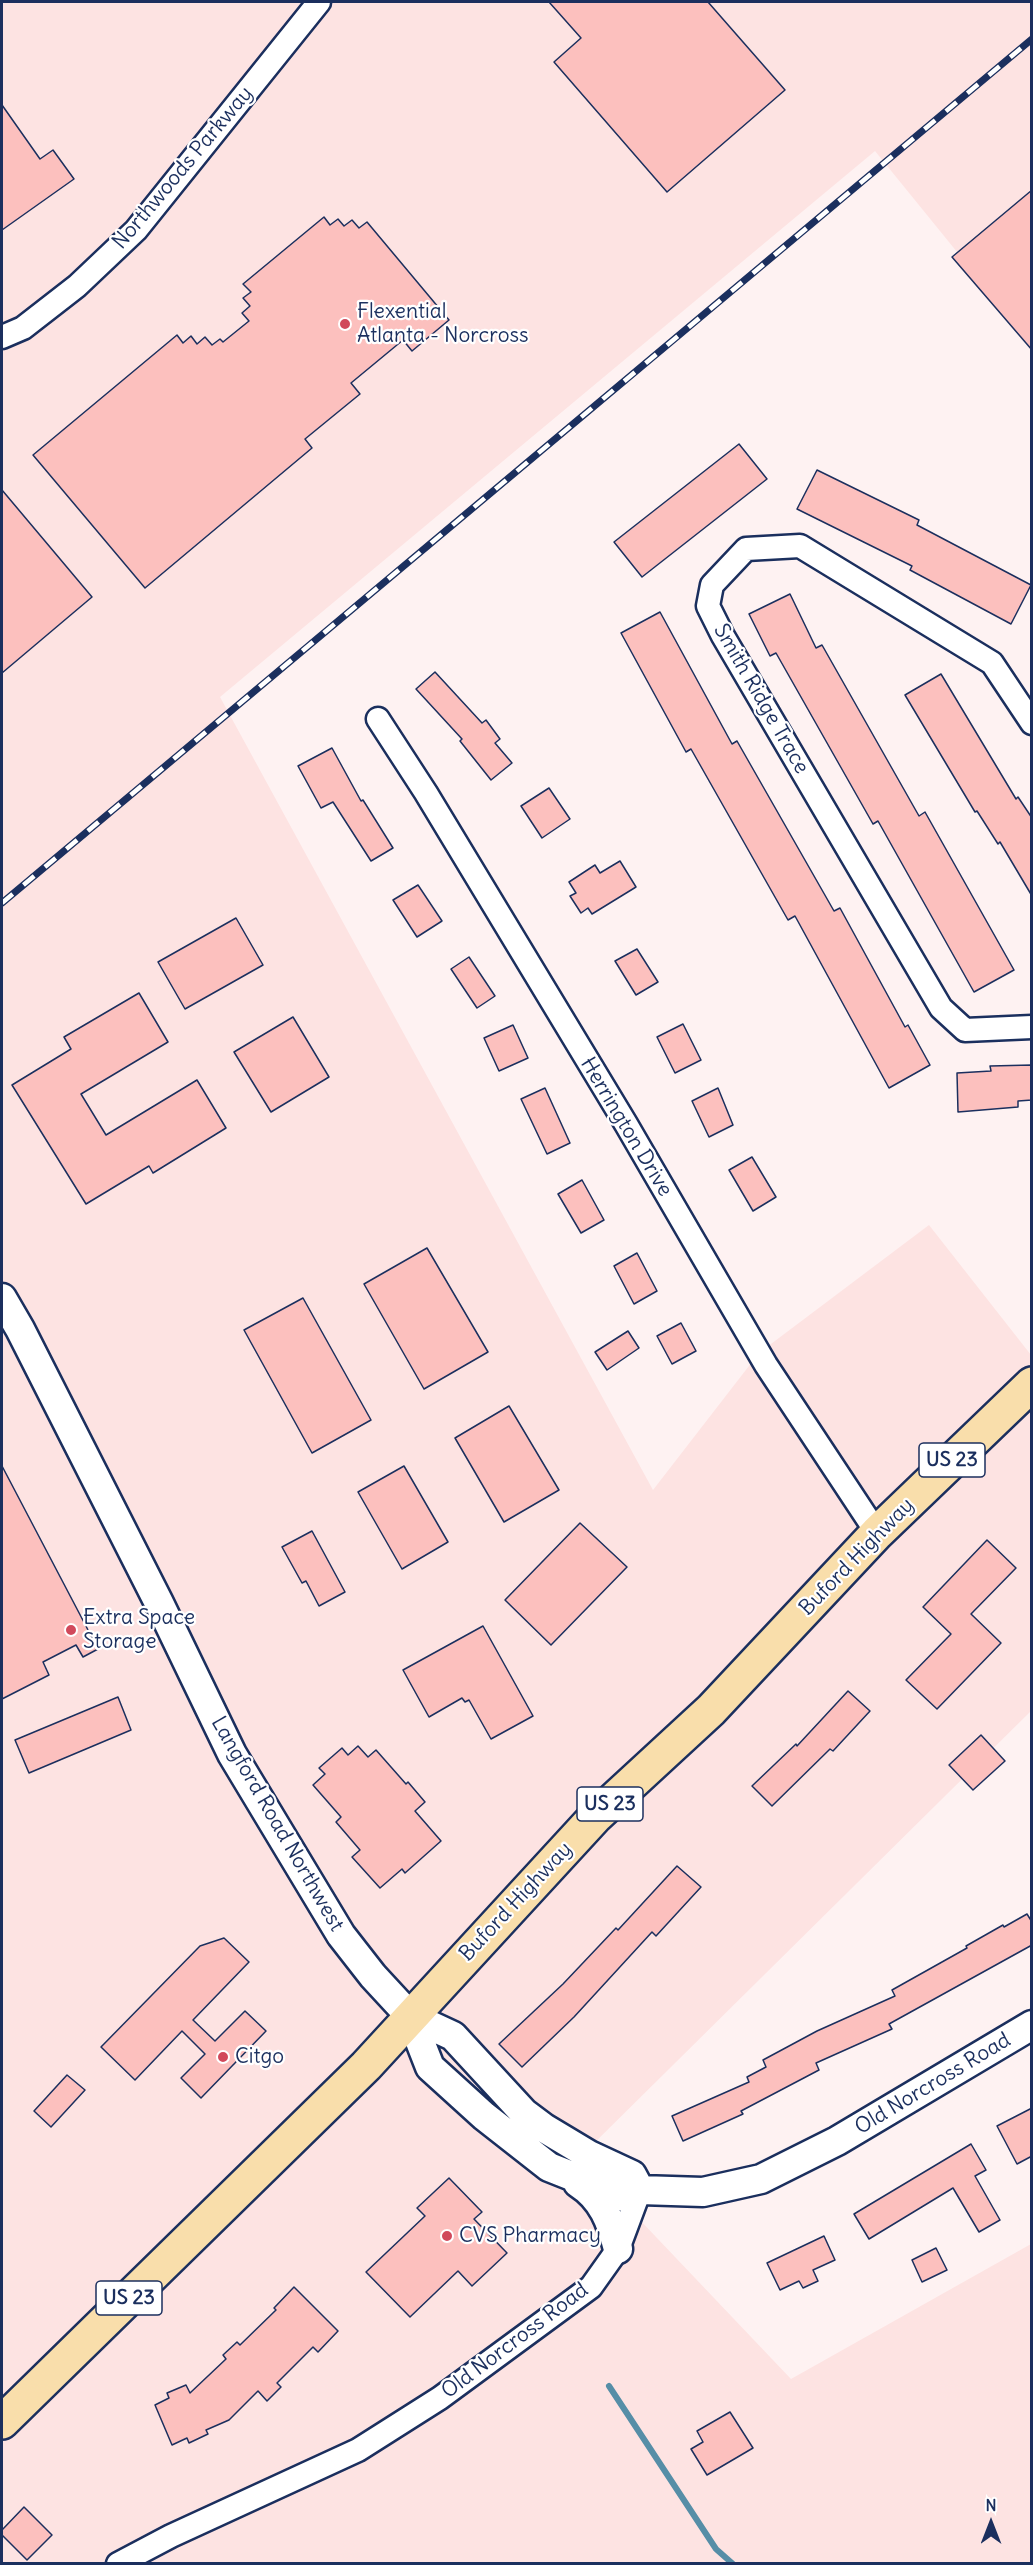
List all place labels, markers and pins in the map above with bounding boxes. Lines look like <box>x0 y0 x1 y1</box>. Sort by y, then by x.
place label: Flexential Atlanta - Norcross <box>357 299 529 349</box>
marker: Flexential Atlanta - Norcross <box>338 317 352 331</box>
place label: Extra Space Storage <box>83 1605 195 1655</box>
marker: Extra Space Storage <box>64 1623 78 1637</box>
place label: Citgo <box>235 2044 284 2070</box>
marker: Citgo <box>216 2050 230 2064</box>
place label: CVS Pharmacy <box>459 2223 601 2249</box>
marker: CVS Pharmacy <box>440 2229 454 2243</box>

